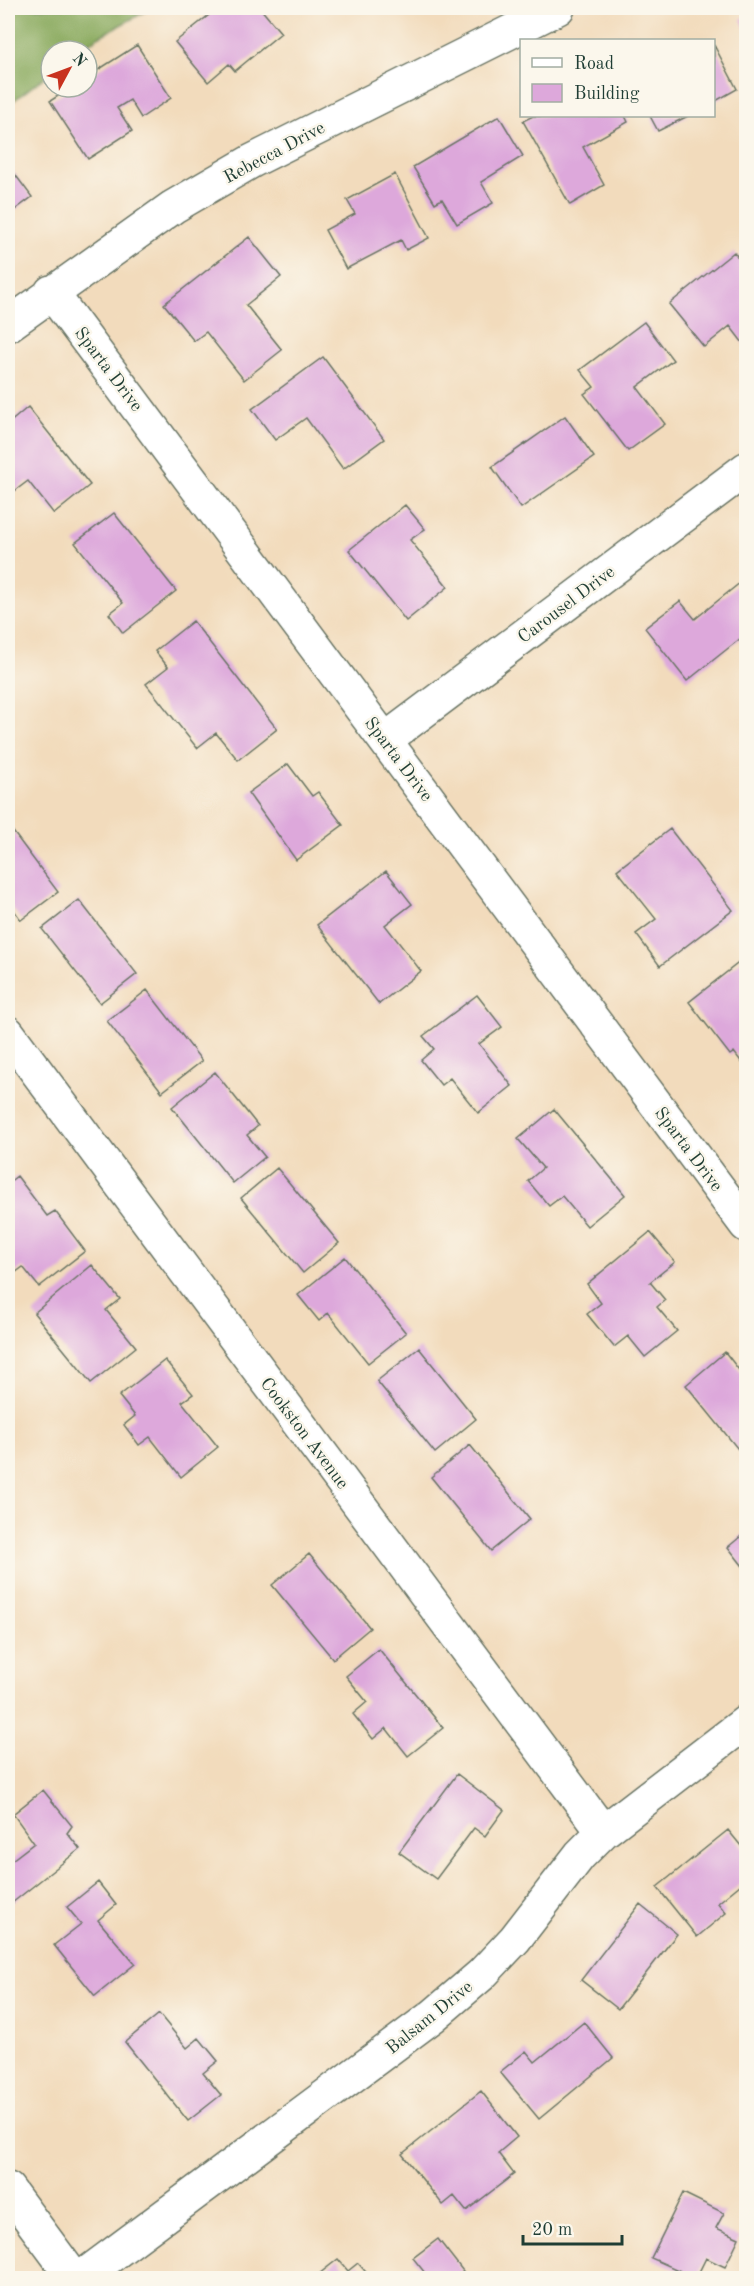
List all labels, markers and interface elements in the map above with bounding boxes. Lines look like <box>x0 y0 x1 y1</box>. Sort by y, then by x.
north arrow <box>39 39 99 99</box>
legend <box>520 39 715 117</box>
text: N <box>69 51 89 71</box>
text: Road <box>574 55 614 73</box>
text: Building <box>574 85 640 103</box>
street label: Rebecca Drive <box>221 119 328 187</box>
street label: Sparta Drive <box>71 324 146 415</box>
street label: Carousel Drive <box>515 563 618 647</box>
street label: Sparta Drive <box>361 714 436 805</box>
street label: Sparta Drive <box>651 1104 726 1195</box>
street label: Cookston Avenue <box>257 1375 352 1493</box>
street label: Balsam Drive <box>383 1978 476 2058</box>
scale bar <box>523 2208 622 2246</box>
text: 20 m <box>532 2221 572 2239</box>

